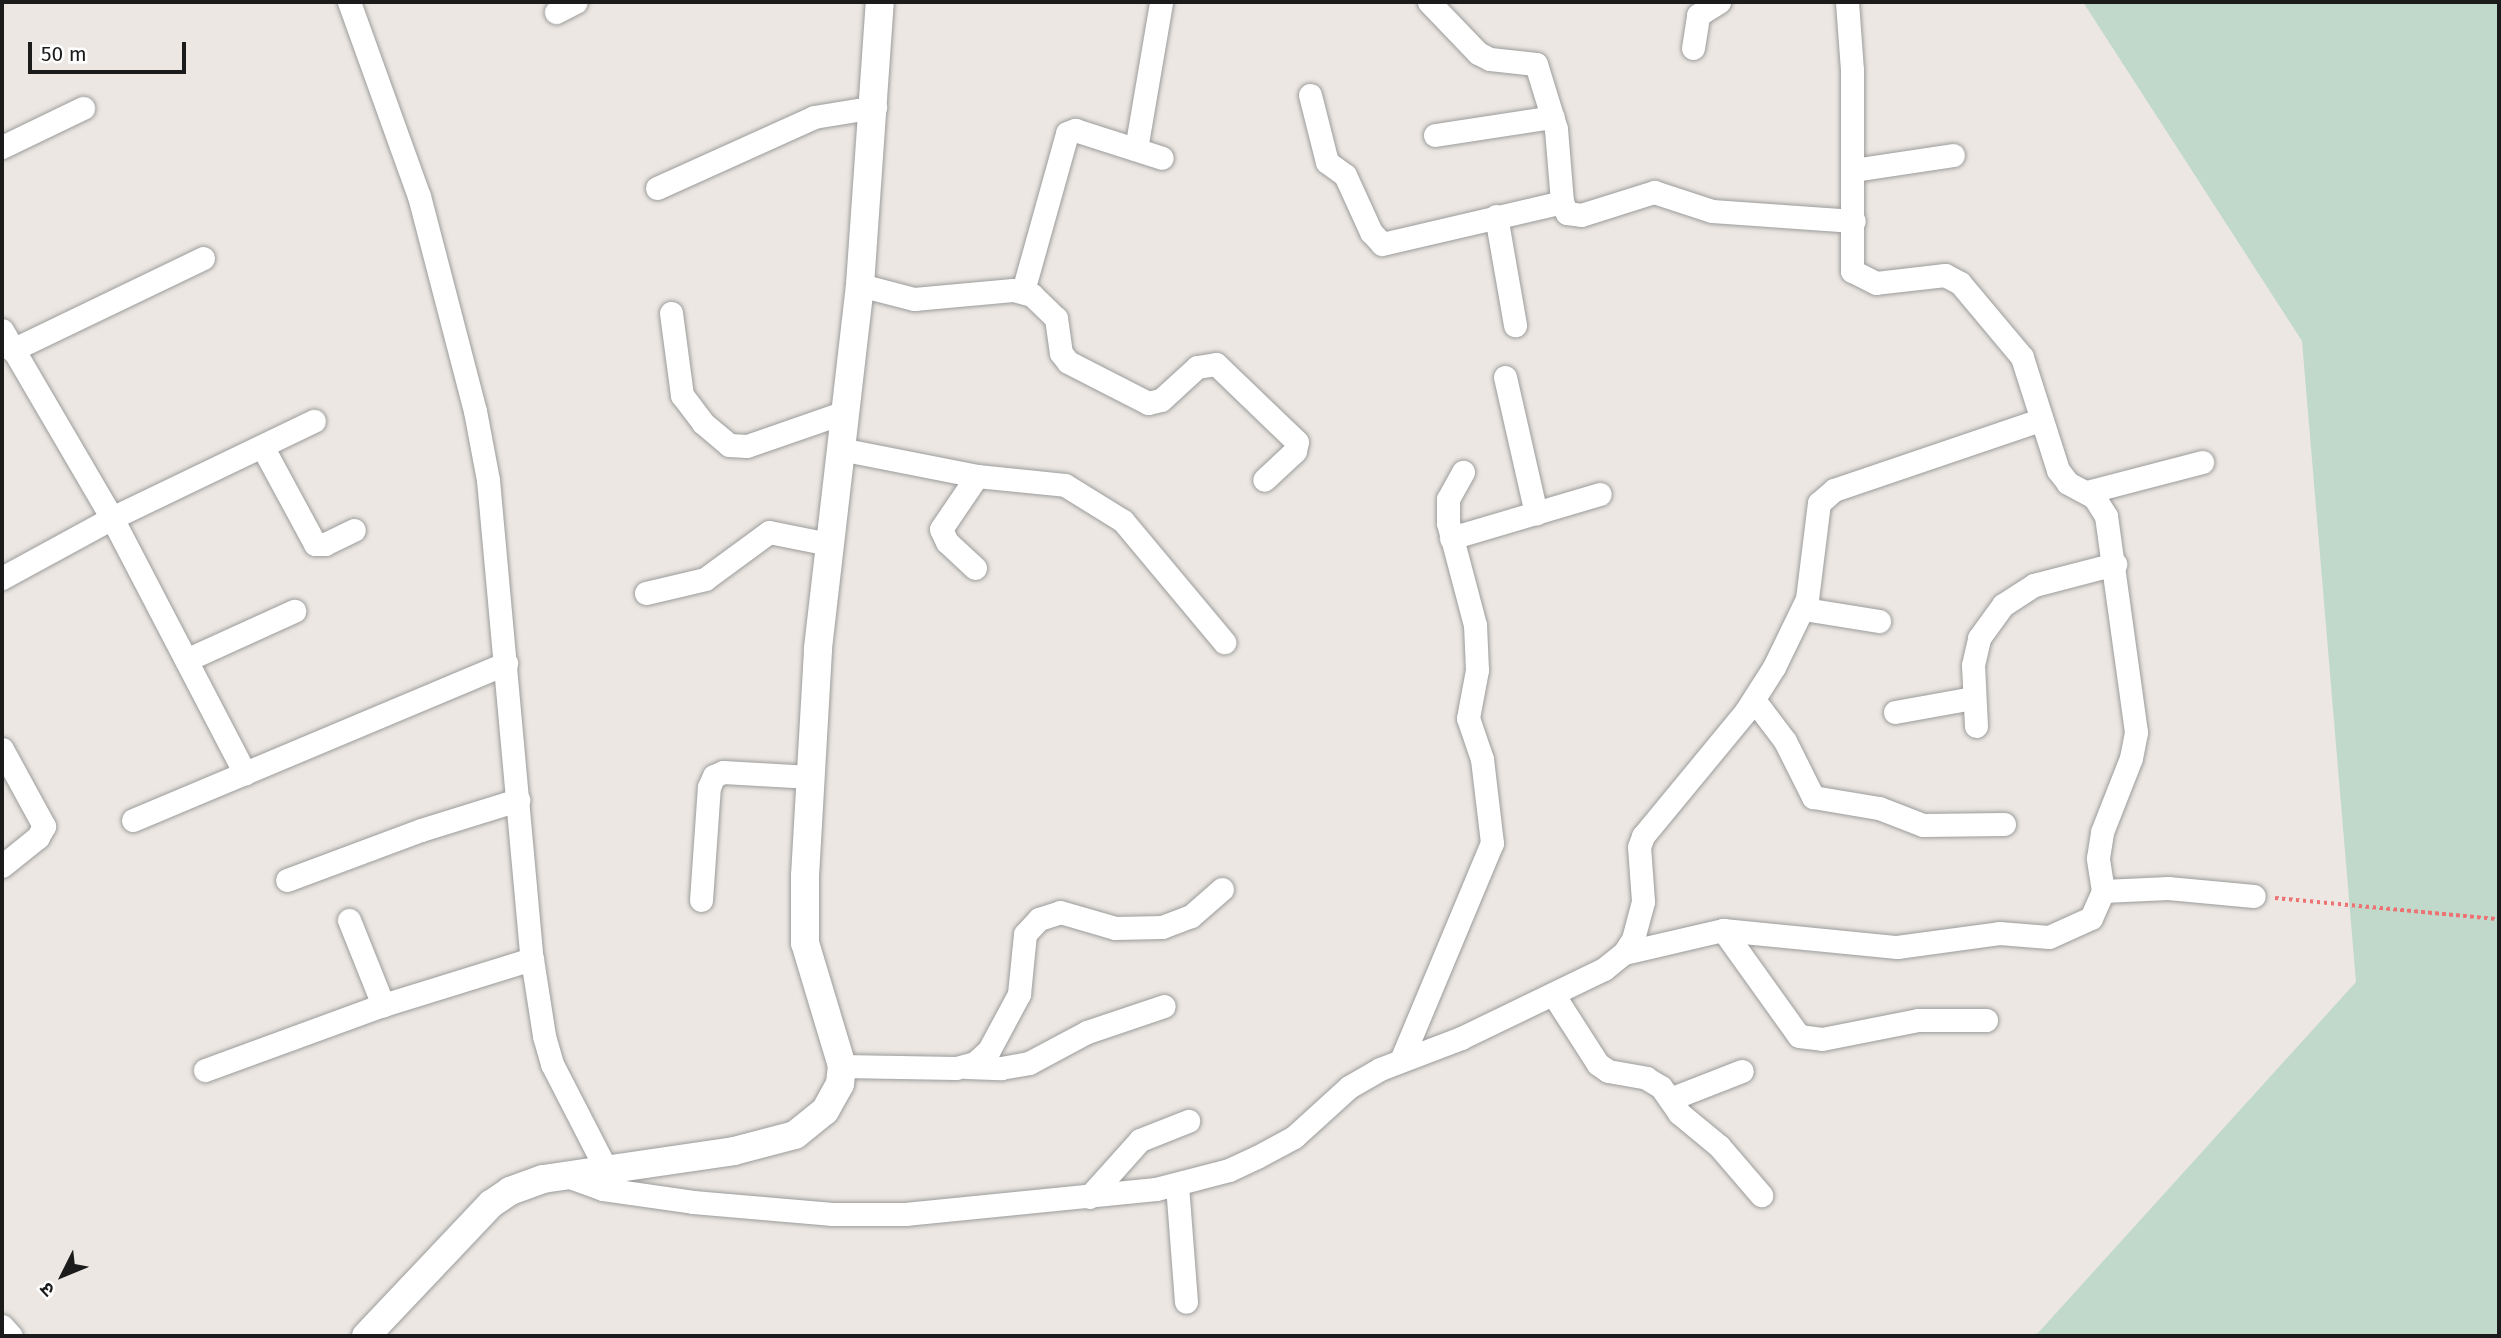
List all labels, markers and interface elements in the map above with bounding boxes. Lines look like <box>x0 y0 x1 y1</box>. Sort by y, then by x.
scale bar <box>32 28 189 72</box>
text: 50 m <box>41 41 87 67</box>
north arrow <box>28 1240 98 1310</box>
text: उ <box>35 1278 59 1302</box>

